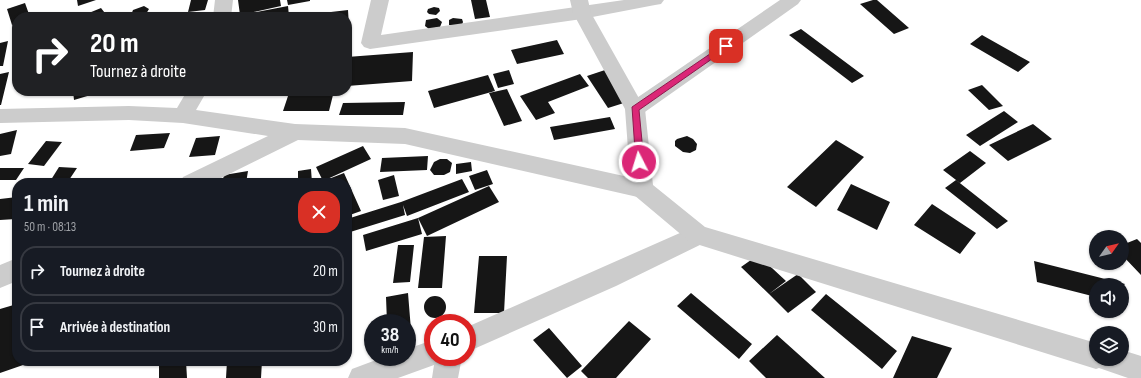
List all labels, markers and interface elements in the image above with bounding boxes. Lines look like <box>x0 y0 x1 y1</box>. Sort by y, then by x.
text: 20 m <box>90 27 139 60</box>
icon: right <box>24 28 76 80</box>
pin <box>709 29 743 63</box>
icon: arrive <box>715 35 737 57</box>
text: Tournez à droite <box>90 61 186 82</box>
position arrow <box>618 141 660 183</box>
text: 1 min <box>24 189 69 218</box>
button: close <box>298 191 340 233</box>
text: 50 m · 08:13 <box>24 219 76 235</box>
north arrow <box>1089 230 1129 270</box>
map controls <box>1089 230 1129 366</box>
icon: right <box>26 260 48 282</box>
text: Tournez à droite <box>60 262 145 281</box>
text: 20 m <box>313 262 338 281</box>
button: sound <box>1089 278 1129 318</box>
speed limit sign: 40 <box>424 314 476 366</box>
icon: arrive <box>26 316 48 338</box>
text: Arrivée à destination <box>60 318 170 337</box>
text: 30 m <box>313 318 338 337</box>
text: 38 <box>381 323 399 347</box>
button: layers <box>1089 326 1129 366</box>
text: km/h <box>381 344 399 356</box>

